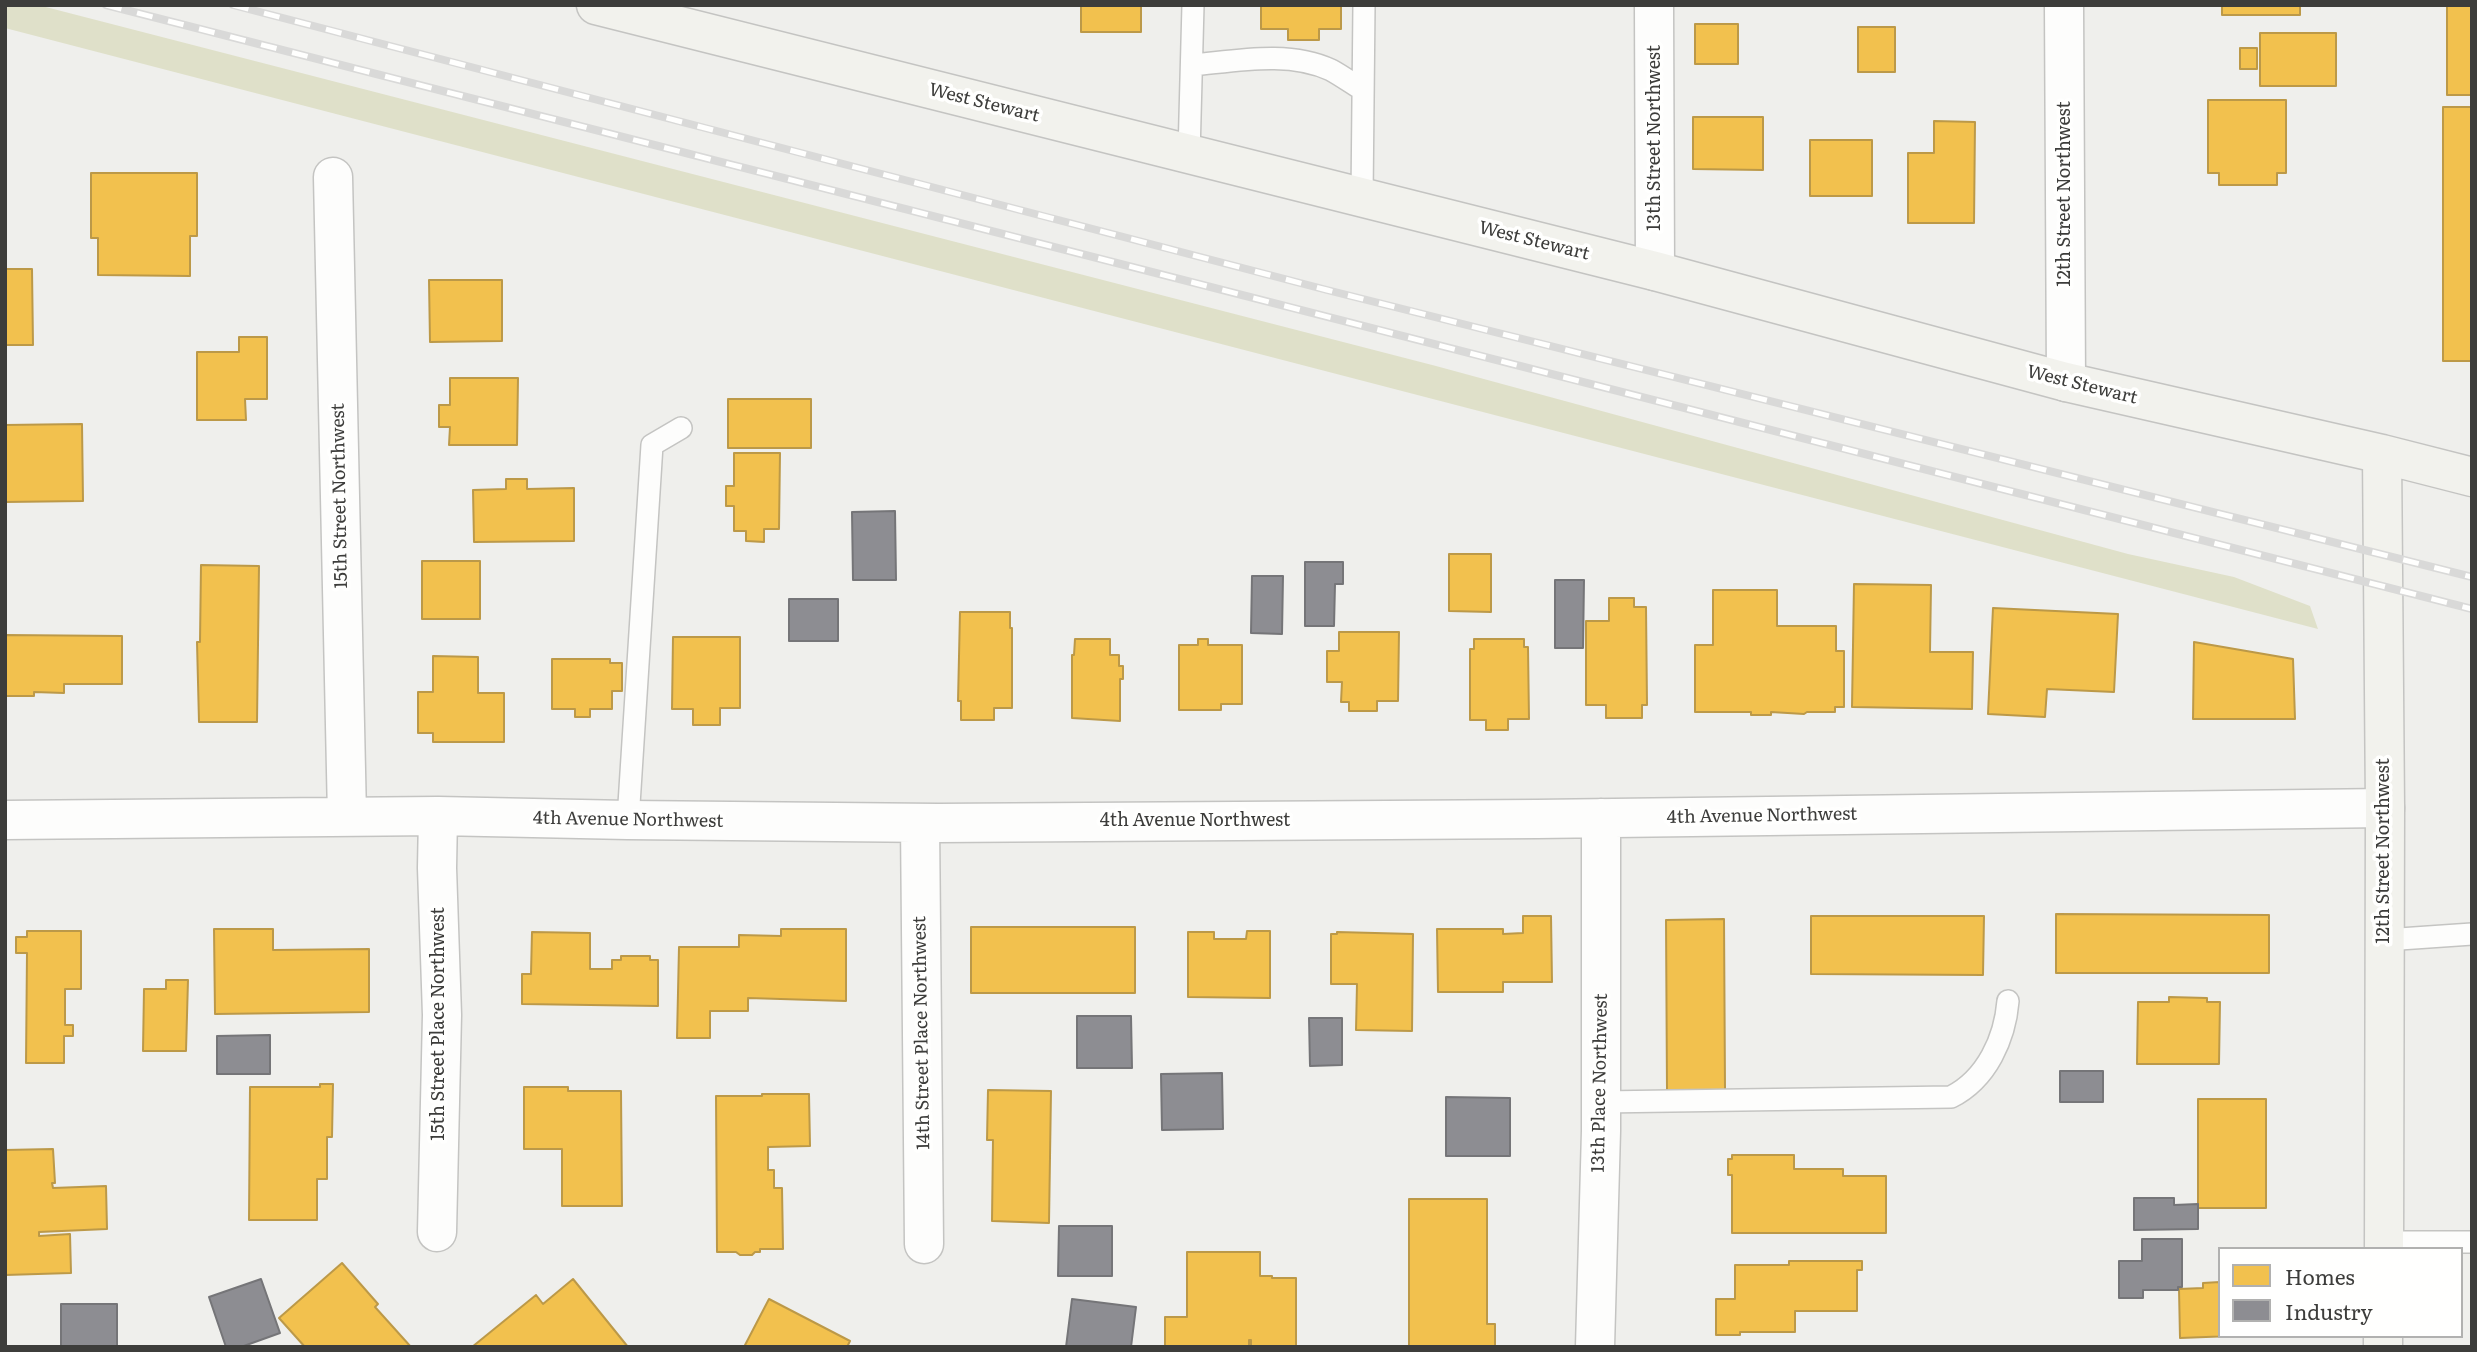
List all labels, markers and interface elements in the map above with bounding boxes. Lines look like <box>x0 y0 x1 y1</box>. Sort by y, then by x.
street label: 13th Street Northwest <box>1644 45 1666 231</box>
street label: West Stewart <box>926 79 1042 127</box>
street label: 12th Street Northwest <box>2054 101 2076 287</box>
street label: West Stewart <box>1476 217 1592 265</box>
street label: West Stewart <box>2024 361 2140 409</box>
street label: 15th Street Northwest <box>328 403 352 589</box>
street label: 12th Street Northwest <box>2373 758 2395 944</box>
street label: 4th Avenue Northwest <box>1667 804 1857 828</box>
street label: 4th Avenue Northwest <box>533 808 723 832</box>
street label: 4th Avenue Northwest <box>1100 810 1290 832</box>
street label: 15th Street Place Northwest <box>428 907 450 1141</box>
street label: 14th Street Place Northwest <box>909 916 935 1150</box>
street label: 13th Place Northwest <box>1588 993 1612 1173</box>
legend <box>2218 1247 2463 1338</box>
text: Homes <box>2285 1260 2355 1291</box>
text: Industry <box>2285 1295 2373 1326</box>

